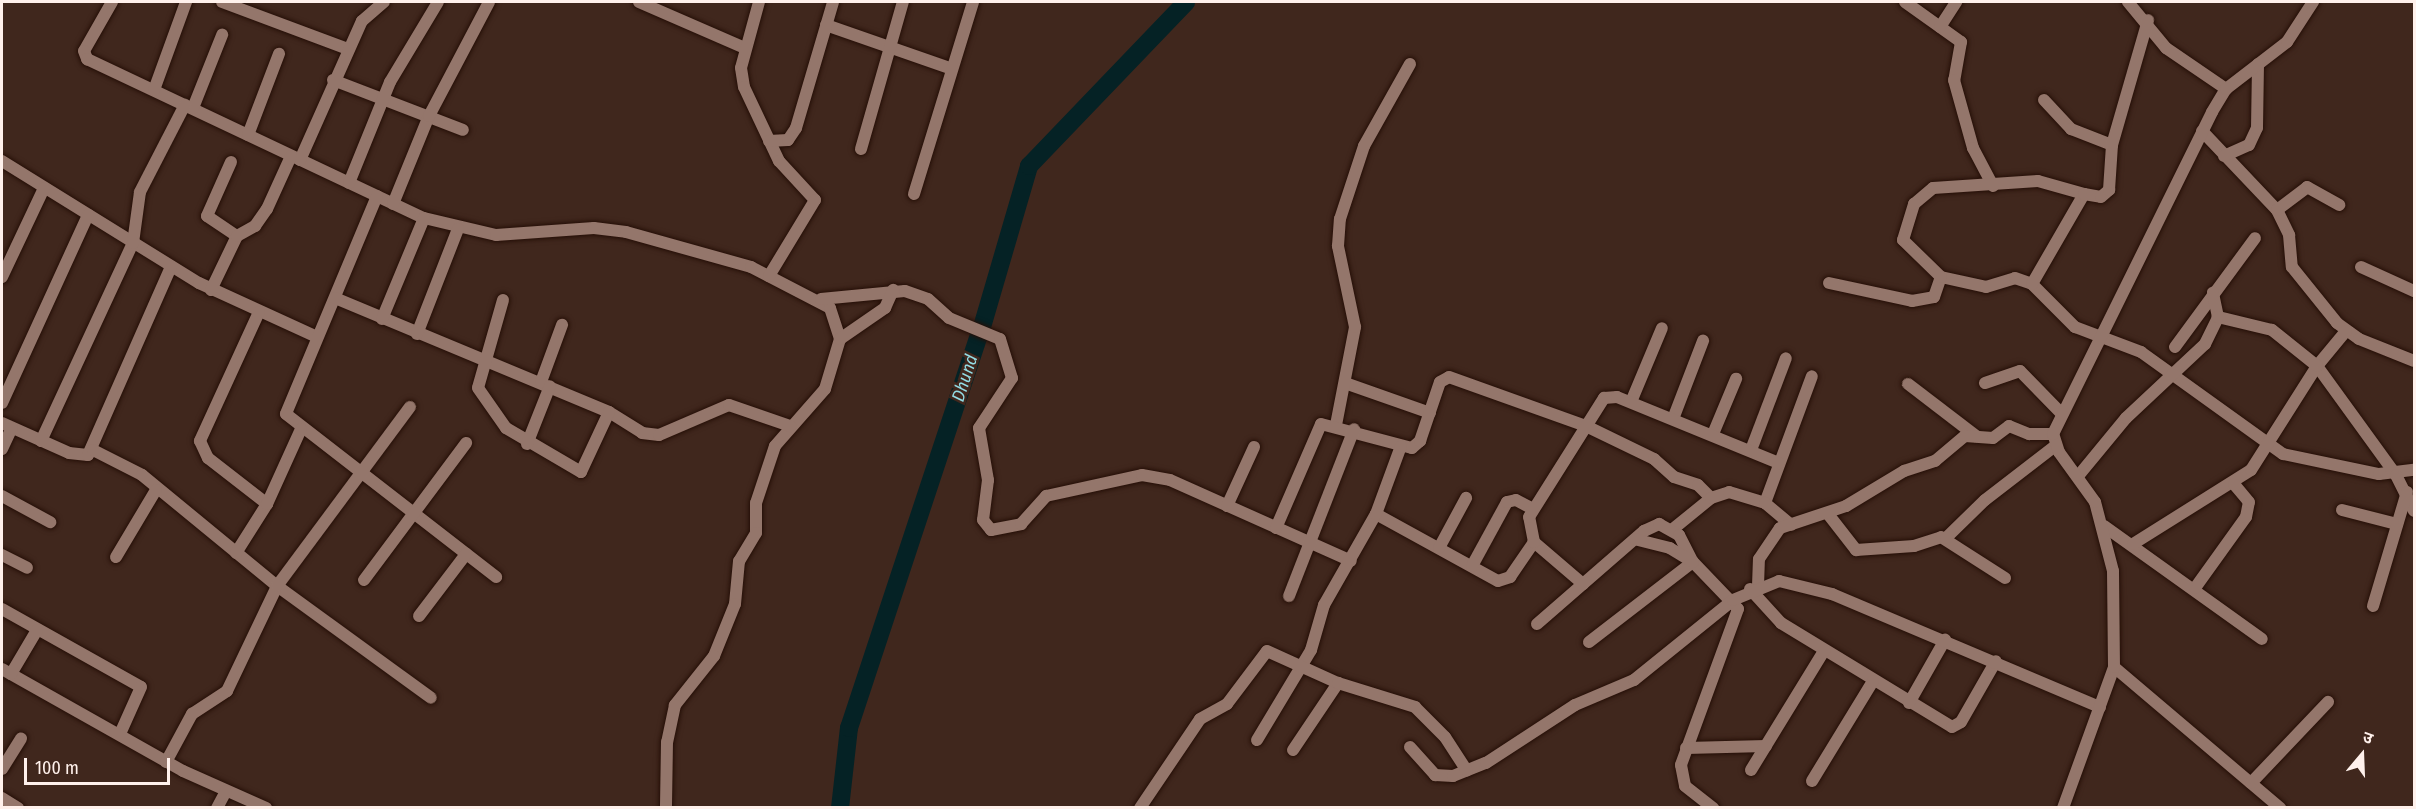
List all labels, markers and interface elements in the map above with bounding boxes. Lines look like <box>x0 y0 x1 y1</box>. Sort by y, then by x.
water label: Dhund <box>947 352 983 404</box>
north arrow <box>2332 725 2392 785</box>
text: उ <box>2360 727 2376 748</box>
scale bar <box>27 746 172 784</box>
text: 100 m <box>35 757 79 779</box>

